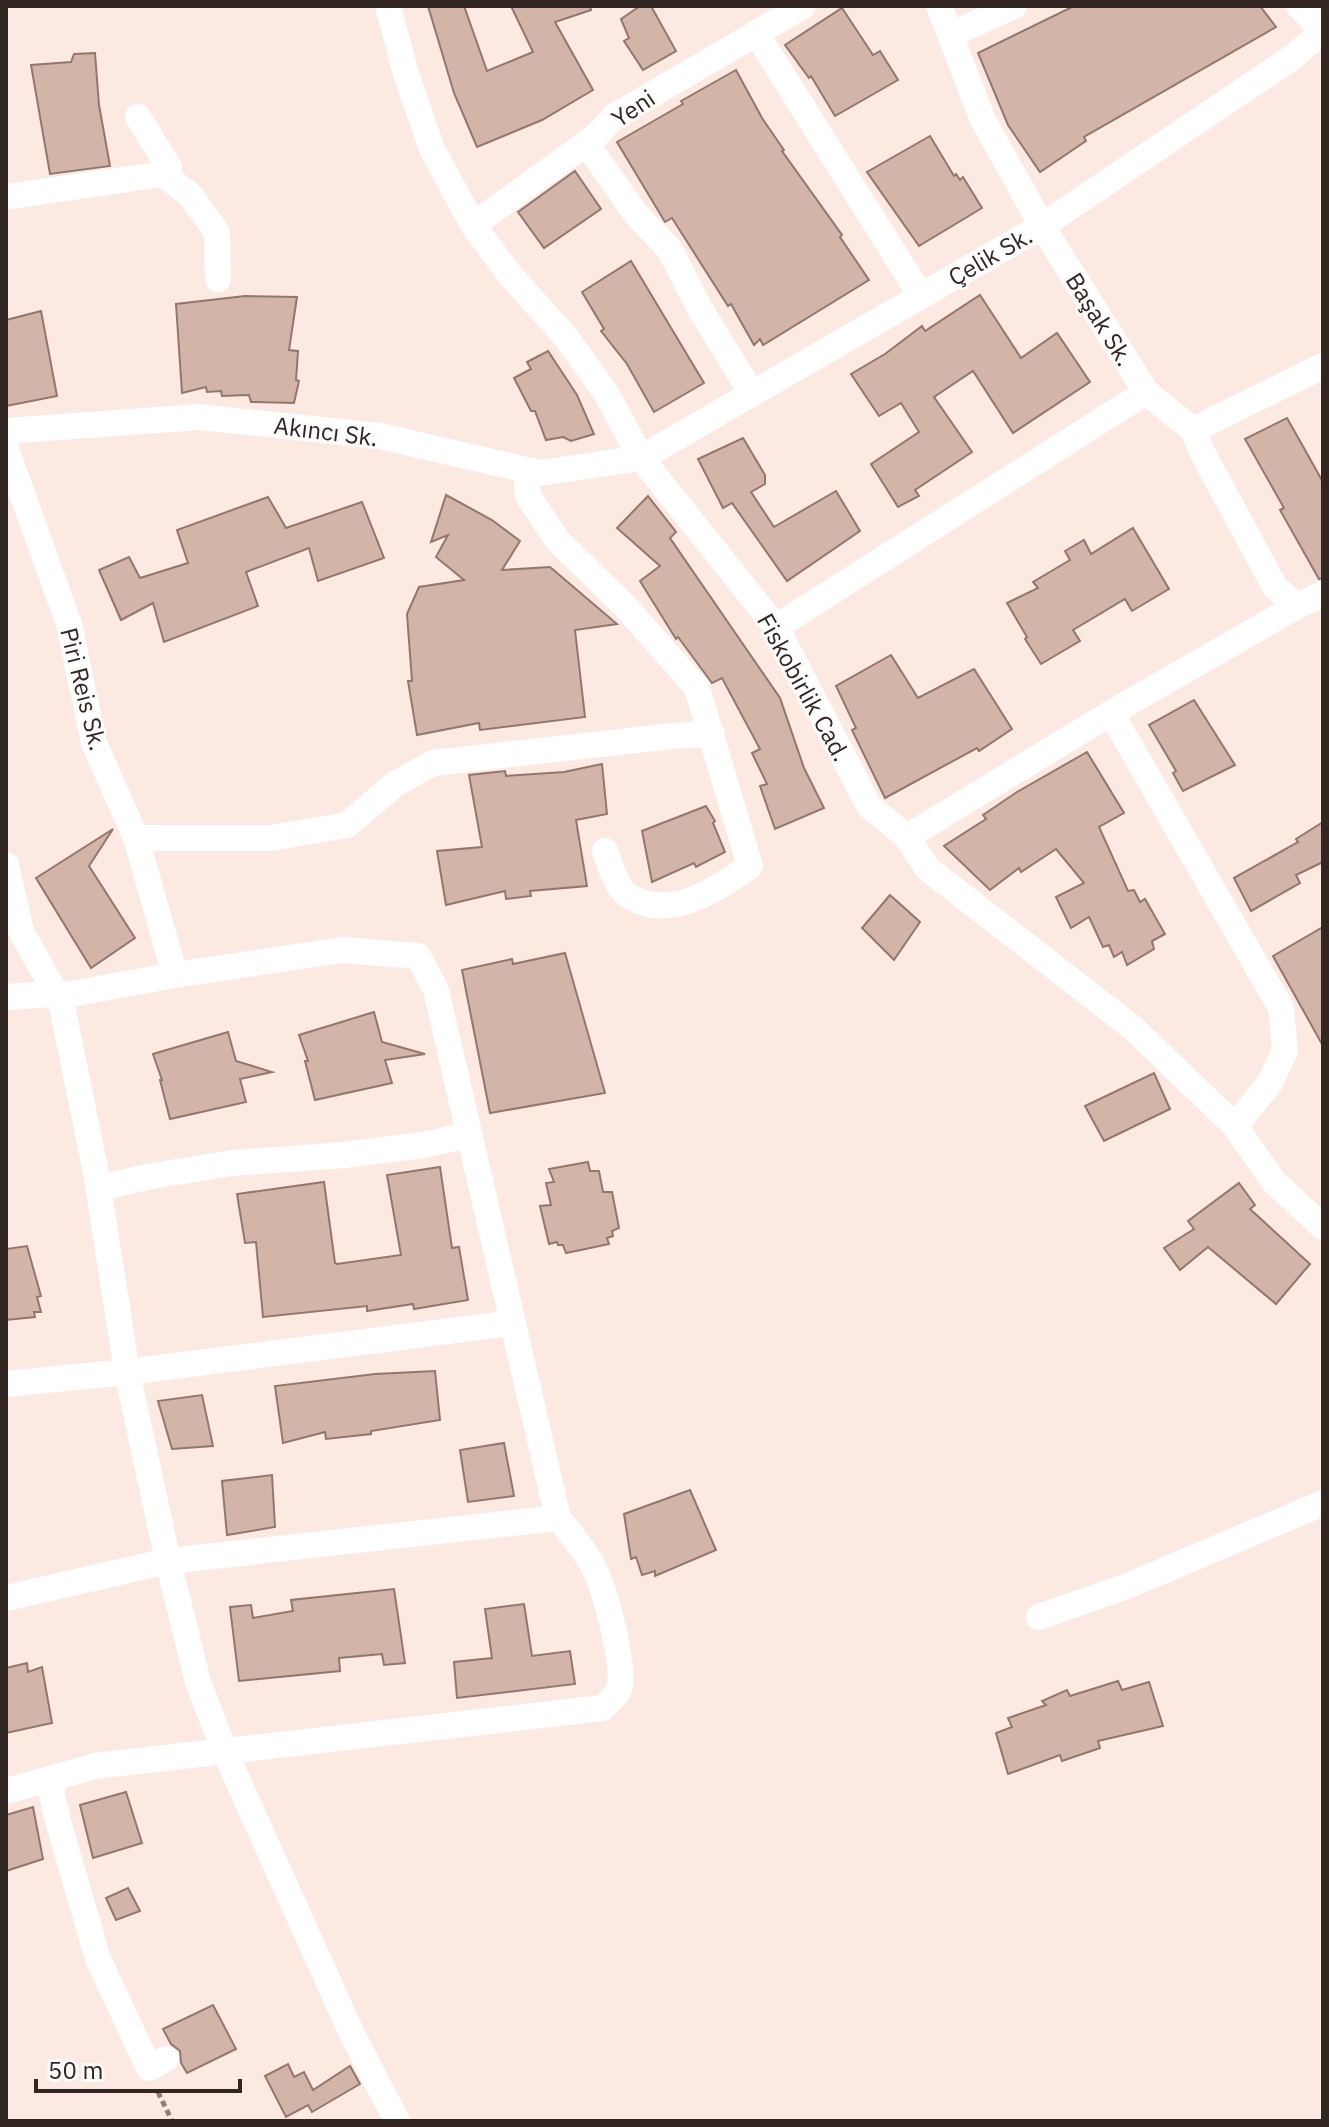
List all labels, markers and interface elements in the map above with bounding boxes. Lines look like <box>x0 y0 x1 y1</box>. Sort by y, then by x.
street label: Yeni <box>605 82 661 134</box>
street label: Çelik Sk. <box>942 219 1038 293</box>
street label: Başak Sk. <box>1059 266 1141 372</box>
street label: Akıncı Sk. <box>272 409 380 453</box>
street label: Fiskobirlik Cad. <box>750 607 858 767</box>
street label: Piri Reis Sk. <box>53 624 115 754</box>
scale bar <box>36 2043 240 2093</box>
text: 50 m <box>48 2054 103 2086</box>

